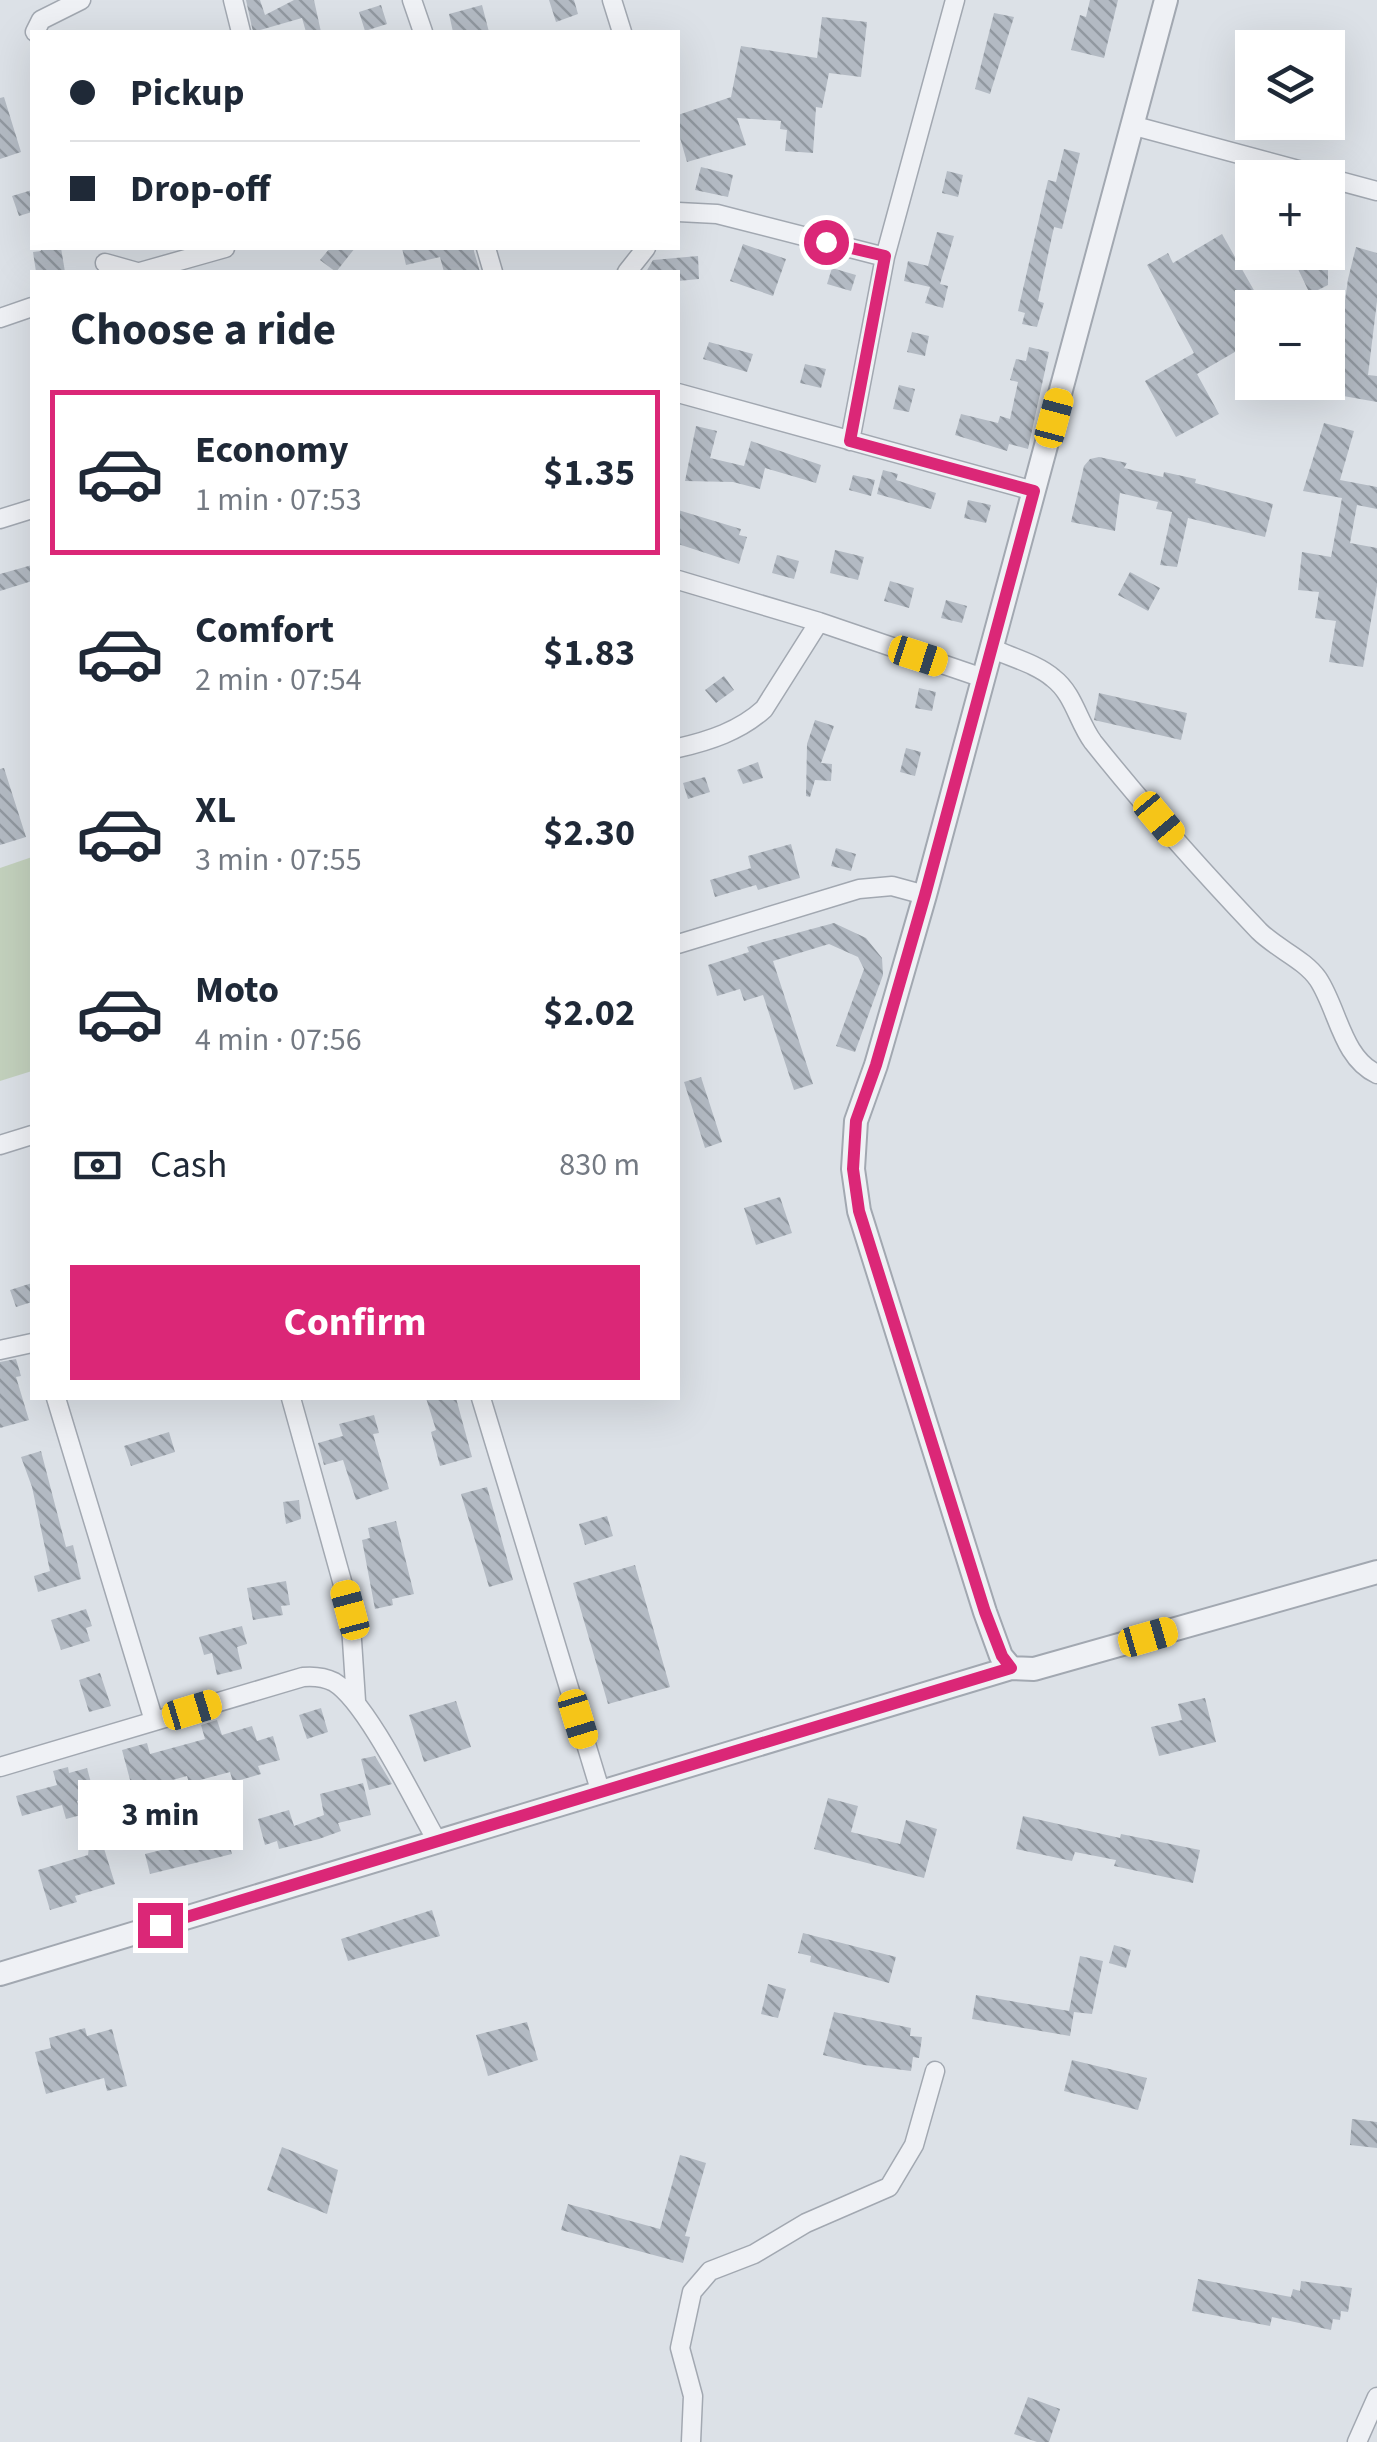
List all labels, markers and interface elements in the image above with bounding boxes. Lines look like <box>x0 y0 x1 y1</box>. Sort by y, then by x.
map controls <box>1235 30 1345 400</box>
button: layers <box>1235 30 1345 140</box>
text: Pickup <box>130 66 244 120</box>
button: + <box>1235 160 1345 270</box>
text: Drop-off <box>130 162 270 216</box>
route start <box>804 220 849 265</box>
button: − <box>1235 290 1345 400</box>
text: Choose a ride <box>70 298 336 362</box>
car <box>1032 385 1076 451</box>
text: Economy <box>195 423 348 477</box>
icon: car <box>75 428 165 518</box>
text: $1.35 <box>543 446 635 500</box>
text: 1 min · 07:53 <box>195 477 362 523</box>
text: Comfort <box>195 603 334 657</box>
icon: car <box>75 608 165 698</box>
text: $1.83 <box>543 626 635 680</box>
car <box>885 632 951 680</box>
text: 2 min · 07:54 <box>195 657 362 703</box>
text: XL <box>195 783 236 837</box>
car <box>1128 786 1190 852</box>
icon: car <box>75 788 165 878</box>
text: $2.30 <box>543 806 635 860</box>
text: 3 min · 07:55 <box>195 837 362 883</box>
text: Moto <box>195 963 279 1017</box>
icon: car <box>75 968 165 1058</box>
text: $2.02 <box>543 986 635 1040</box>
text: 4 min · 07:56 <box>195 1017 362 1063</box>
icon: cash <box>70 1138 125 1193</box>
text: Cash <box>150 1138 227 1192</box>
text: 830 m <box>559 1142 640 1188</box>
button: Confirm <box>70 1265 640 1380</box>
car <box>328 1577 372 1643</box>
car <box>1115 1614 1181 1660</box>
car <box>555 1686 601 1752</box>
car <box>159 1687 225 1733</box>
callout: 3 min <box>78 1780 242 1850</box>
text: 3 min <box>122 1792 199 1838</box>
route end <box>138 1903 183 1948</box>

